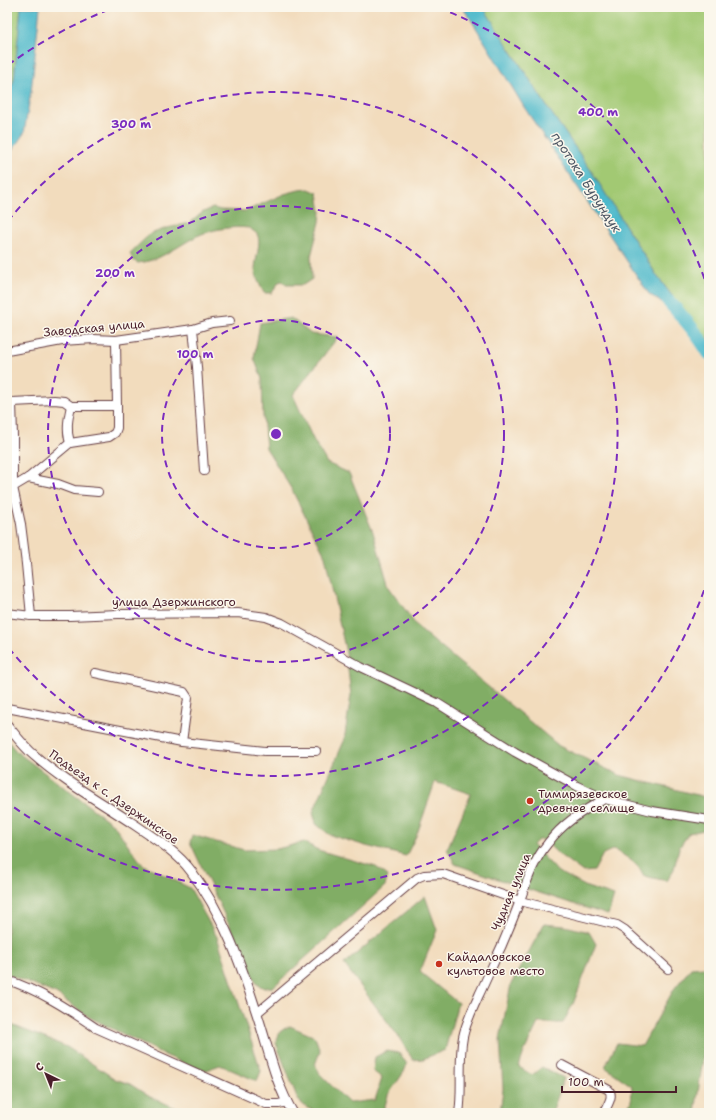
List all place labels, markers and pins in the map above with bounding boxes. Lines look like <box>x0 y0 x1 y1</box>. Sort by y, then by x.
centre of rings <box>269 427 283 441</box>
place label: Тимирязевское древнее селище <box>538 786 635 816</box>
marker: Тимирязевское древнее селище <box>525 796 535 806</box>
place label: Кайдаловское культовое место <box>447 949 545 979</box>
marker: Кайдаловское культовое место <box>434 959 444 969</box>

